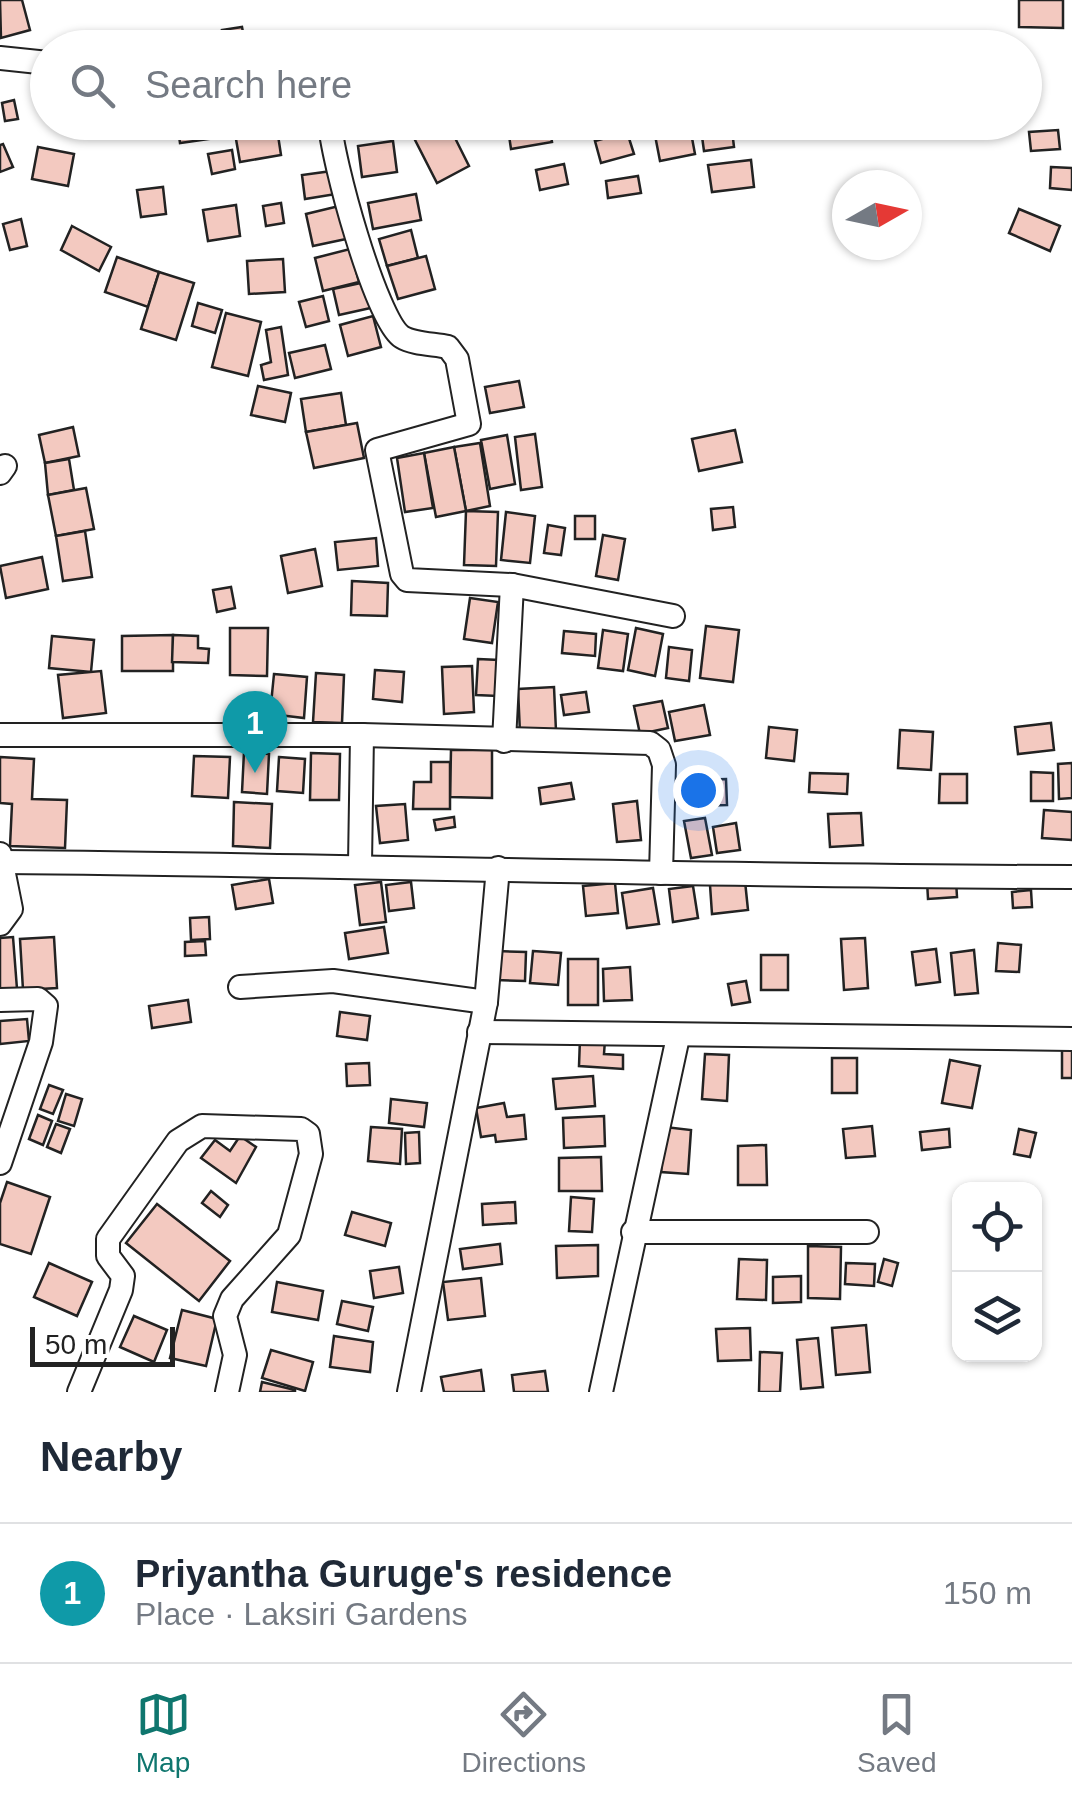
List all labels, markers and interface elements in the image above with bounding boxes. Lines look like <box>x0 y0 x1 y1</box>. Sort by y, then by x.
search box <box>30 30 1042 140</box>
icon: search <box>65 58 120 113</box>
text: Search here <box>145 64 352 106</box>
north arrow <box>832 170 922 260</box>
pin: 1 <box>222 690 288 773</box>
your location <box>673 765 724 816</box>
map controls <box>952 1182 1042 1362</box>
button: locate <box>952 1182 1042 1272</box>
button: layers <box>952 1272 1042 1362</box>
scale bar <box>30 1322 175 1366</box>
text: 50 m <box>45 1329 107 1360</box>
text: Nearby <box>40 1433 182 1480</box>
text: Priyantha Guruge's residence <box>135 1553 672 1595</box>
text: 1 <box>64 1575 81 1611</box>
text: 150 m <box>943 1575 1032 1611</box>
text: Place · Laksiri Gardens <box>135 1596 468 1632</box>
tab: Map <box>136 1687 191 1779</box>
tab: Directions <box>462 1687 586 1779</box>
tab: Saved <box>857 1687 936 1779</box>

